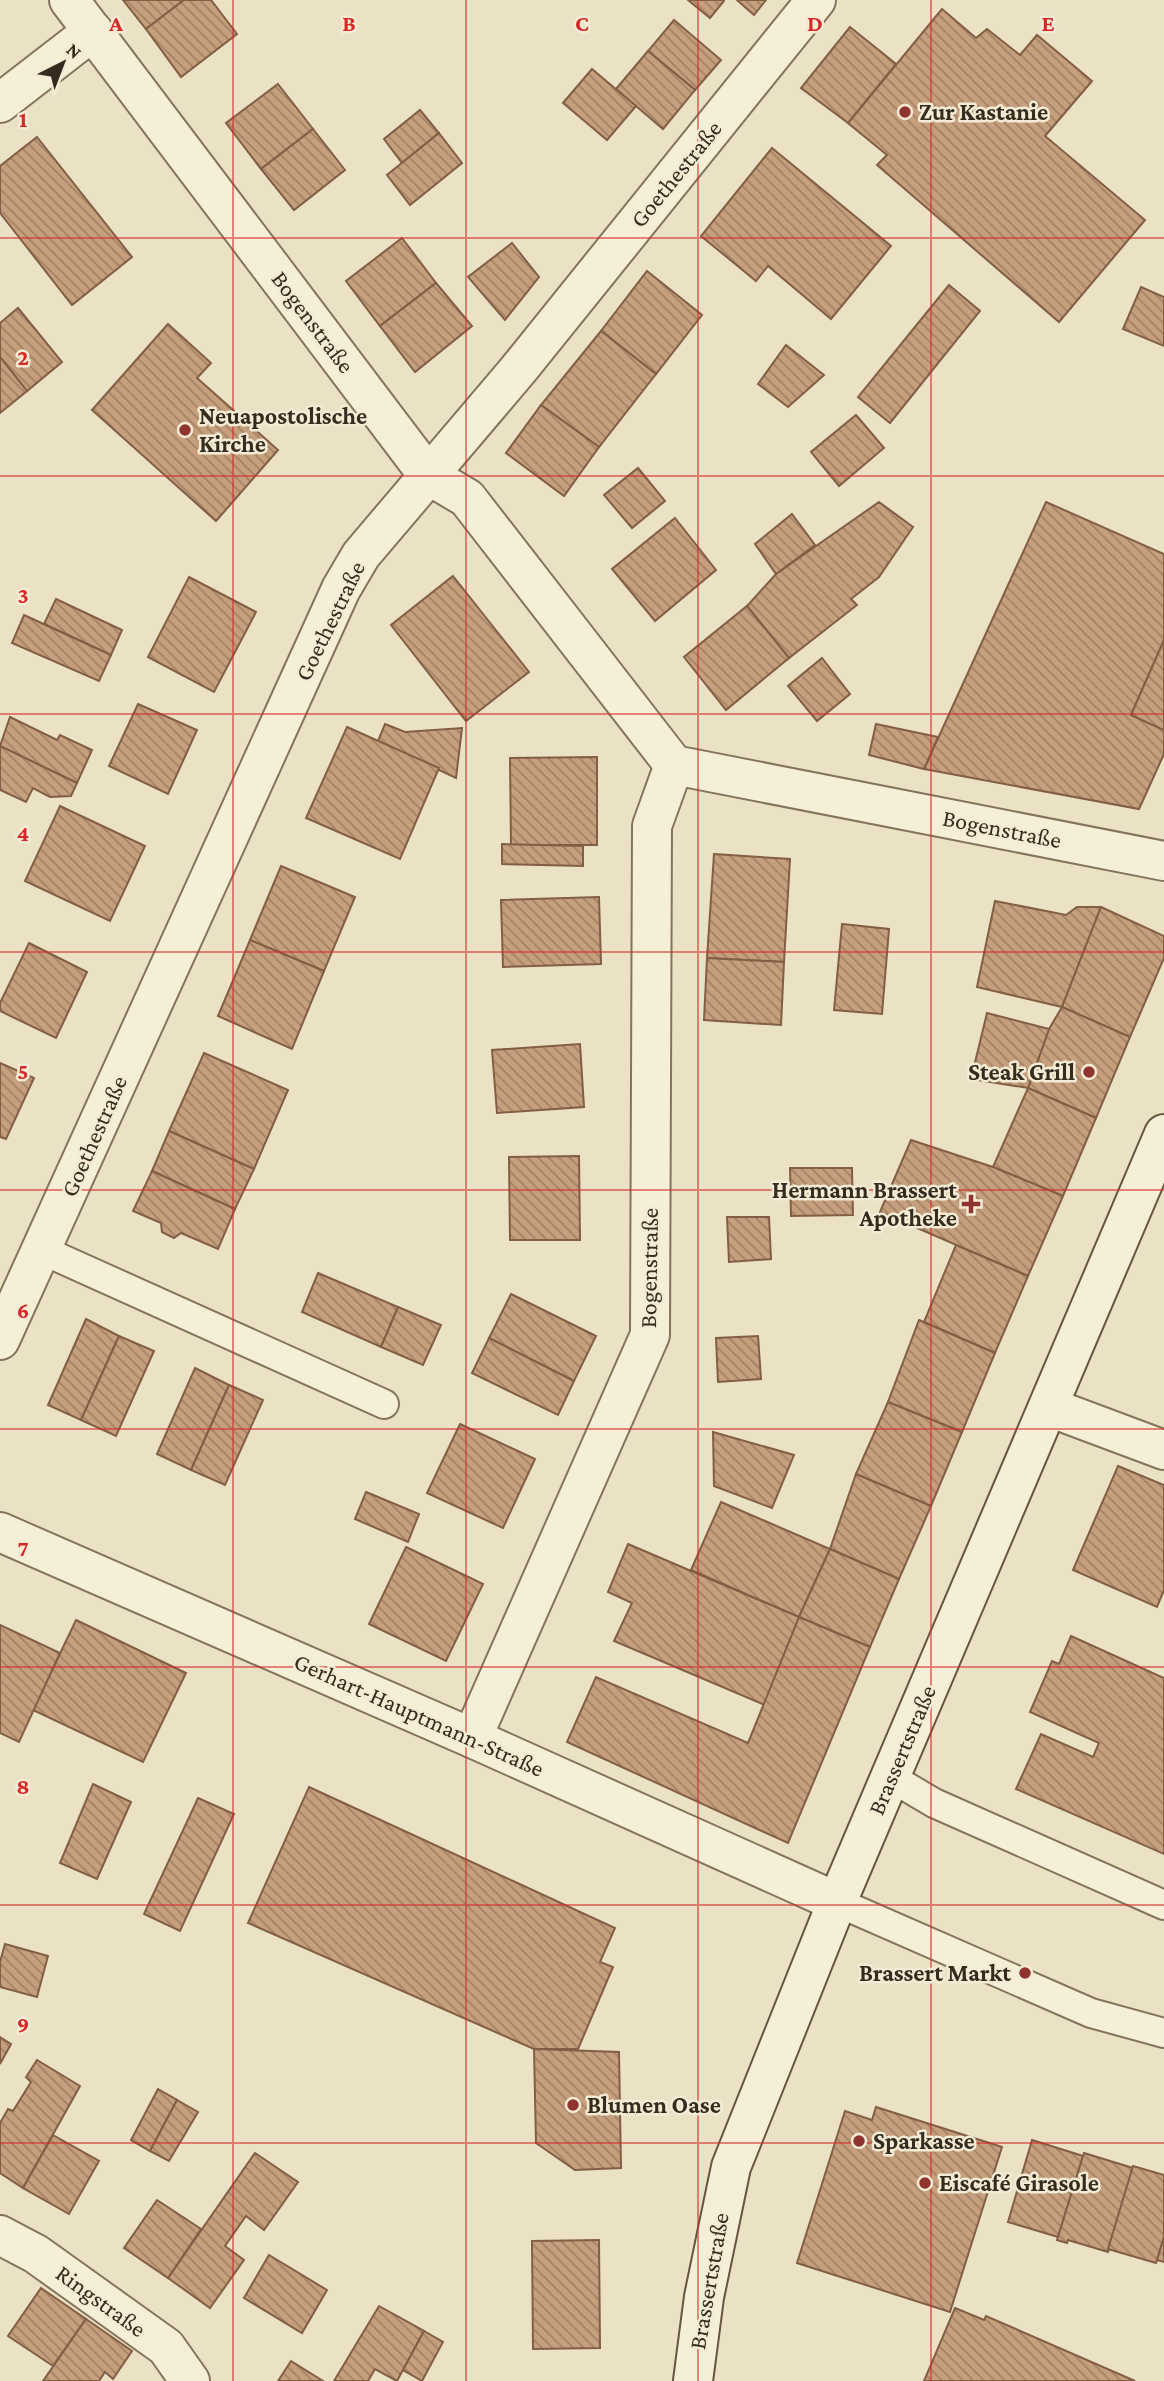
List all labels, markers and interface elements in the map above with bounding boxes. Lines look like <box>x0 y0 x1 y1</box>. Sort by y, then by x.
text: A <box>108 10 123 36</box>
text: B <box>342 10 356 36</box>
text: C <box>575 10 589 36</box>
text: D <box>807 10 823 36</box>
text: E <box>1041 10 1055 36</box>
north arrow <box>28 28 98 98</box>
text: N <box>62 39 86 63</box>
place label: Zur Kastanie <box>919 98 1048 125</box>
marker: Zur Kastanie <box>897 104 913 120</box>
text: 1 <box>19 106 28 132</box>
street label: Goethestraße <box>624 115 727 232</box>
street label: Bogenstraße <box>266 265 360 378</box>
text: 2 <box>17 344 29 370</box>
place label: Neuapostolische Kirche <box>199 402 367 457</box>
marker: Neuapostolische Kirche <box>177 422 193 438</box>
street label: Goethestraße <box>289 557 370 685</box>
text: 3 <box>17 582 29 608</box>
street label: Bogenstraße <box>940 804 1064 853</box>
text: 4 <box>17 820 29 846</box>
text: 5 <box>17 1058 29 1084</box>
place label: Steak Grill <box>968 1058 1075 1085</box>
marker: Steak Grill <box>1081 1064 1097 1080</box>
street label: Goethestraße <box>55 1071 132 1200</box>
place label: Hermann Brassert Apotheke <box>772 1176 957 1231</box>
marker: Hermann Brassert Apotheke <box>963 1196 979 1212</box>
street label: Bogenstraße <box>634 1208 663 1328</box>
text: 6 <box>17 1297 29 1323</box>
text: 7 <box>17 1535 29 1561</box>
street label: Gerhart-Hauptmann-Straße <box>290 1647 548 1782</box>
street label: Brassertstraße <box>862 1681 941 1819</box>
text: 8 <box>16 1773 30 1799</box>
place label: Brassert Markt <box>859 1959 1011 1986</box>
marker: Brassert Markt <box>1017 1965 1033 1981</box>
text: 9 <box>17 2011 29 2037</box>
place label: Blumen Oase <box>587 2091 721 2118</box>
marker: Blumen Oase <box>565 2097 581 2113</box>
place label: Sparkasse <box>873 2127 975 2154</box>
marker: Sparkasse <box>851 2133 867 2149</box>
place label: Eiscafé Girasole <box>939 2169 1099 2196</box>
marker: Eiscafé Girasole <box>917 2175 933 2191</box>
street label: Brassertstraße <box>683 2210 734 2351</box>
street label: Ringstraße <box>51 2259 151 2342</box>

